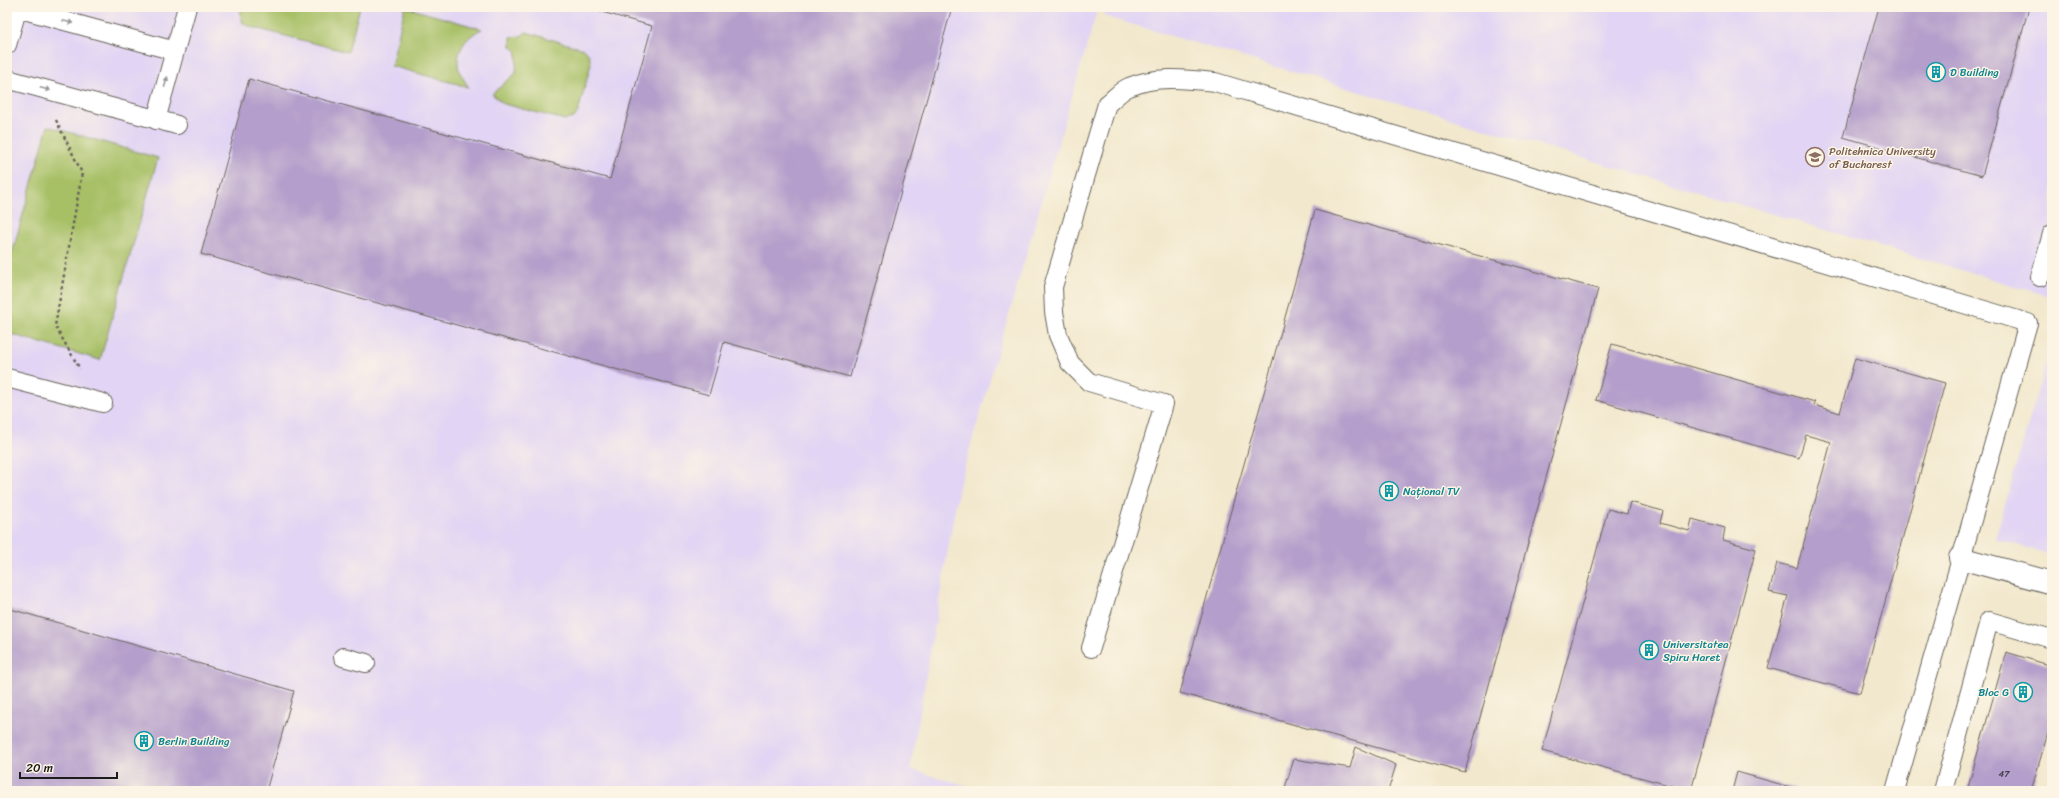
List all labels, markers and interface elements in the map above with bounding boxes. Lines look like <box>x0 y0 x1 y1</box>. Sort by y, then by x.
one-way arrow <box>63 19 75 25</box>
building icon: D Building <box>1925 61 1947 83</box>
place label: D Building <box>1950 63 1999 82</box>
one-way arrow <box>163 76 169 88</box>
one-way arrow <box>39 86 51 92</box>
place label: Politehnica University of Bucharest <box>1829 142 1936 174</box>
school or university icon: Politehnica University of Bucharest <box>1804 146 1826 168</box>
building icon: Național TV <box>1378 480 1400 502</box>
place label: Național TV <box>1403 482 1460 501</box>
place label: Universitatea Spiru Haret <box>1663 635 1729 667</box>
building icon: Universitatea Spiru Haret <box>1638 639 1660 661</box>
building icon: Bloc G <box>2012 681 2034 703</box>
place label: Bloc G <box>1978 683 2009 702</box>
building icon: Berlin Building <box>133 730 155 752</box>
place label: Berlin Building <box>158 732 230 751</box>
scale bar <box>20 754 117 780</box>
text: 20 m <box>26 757 53 779</box>
house number: 47 <box>1999 766 2010 782</box>

